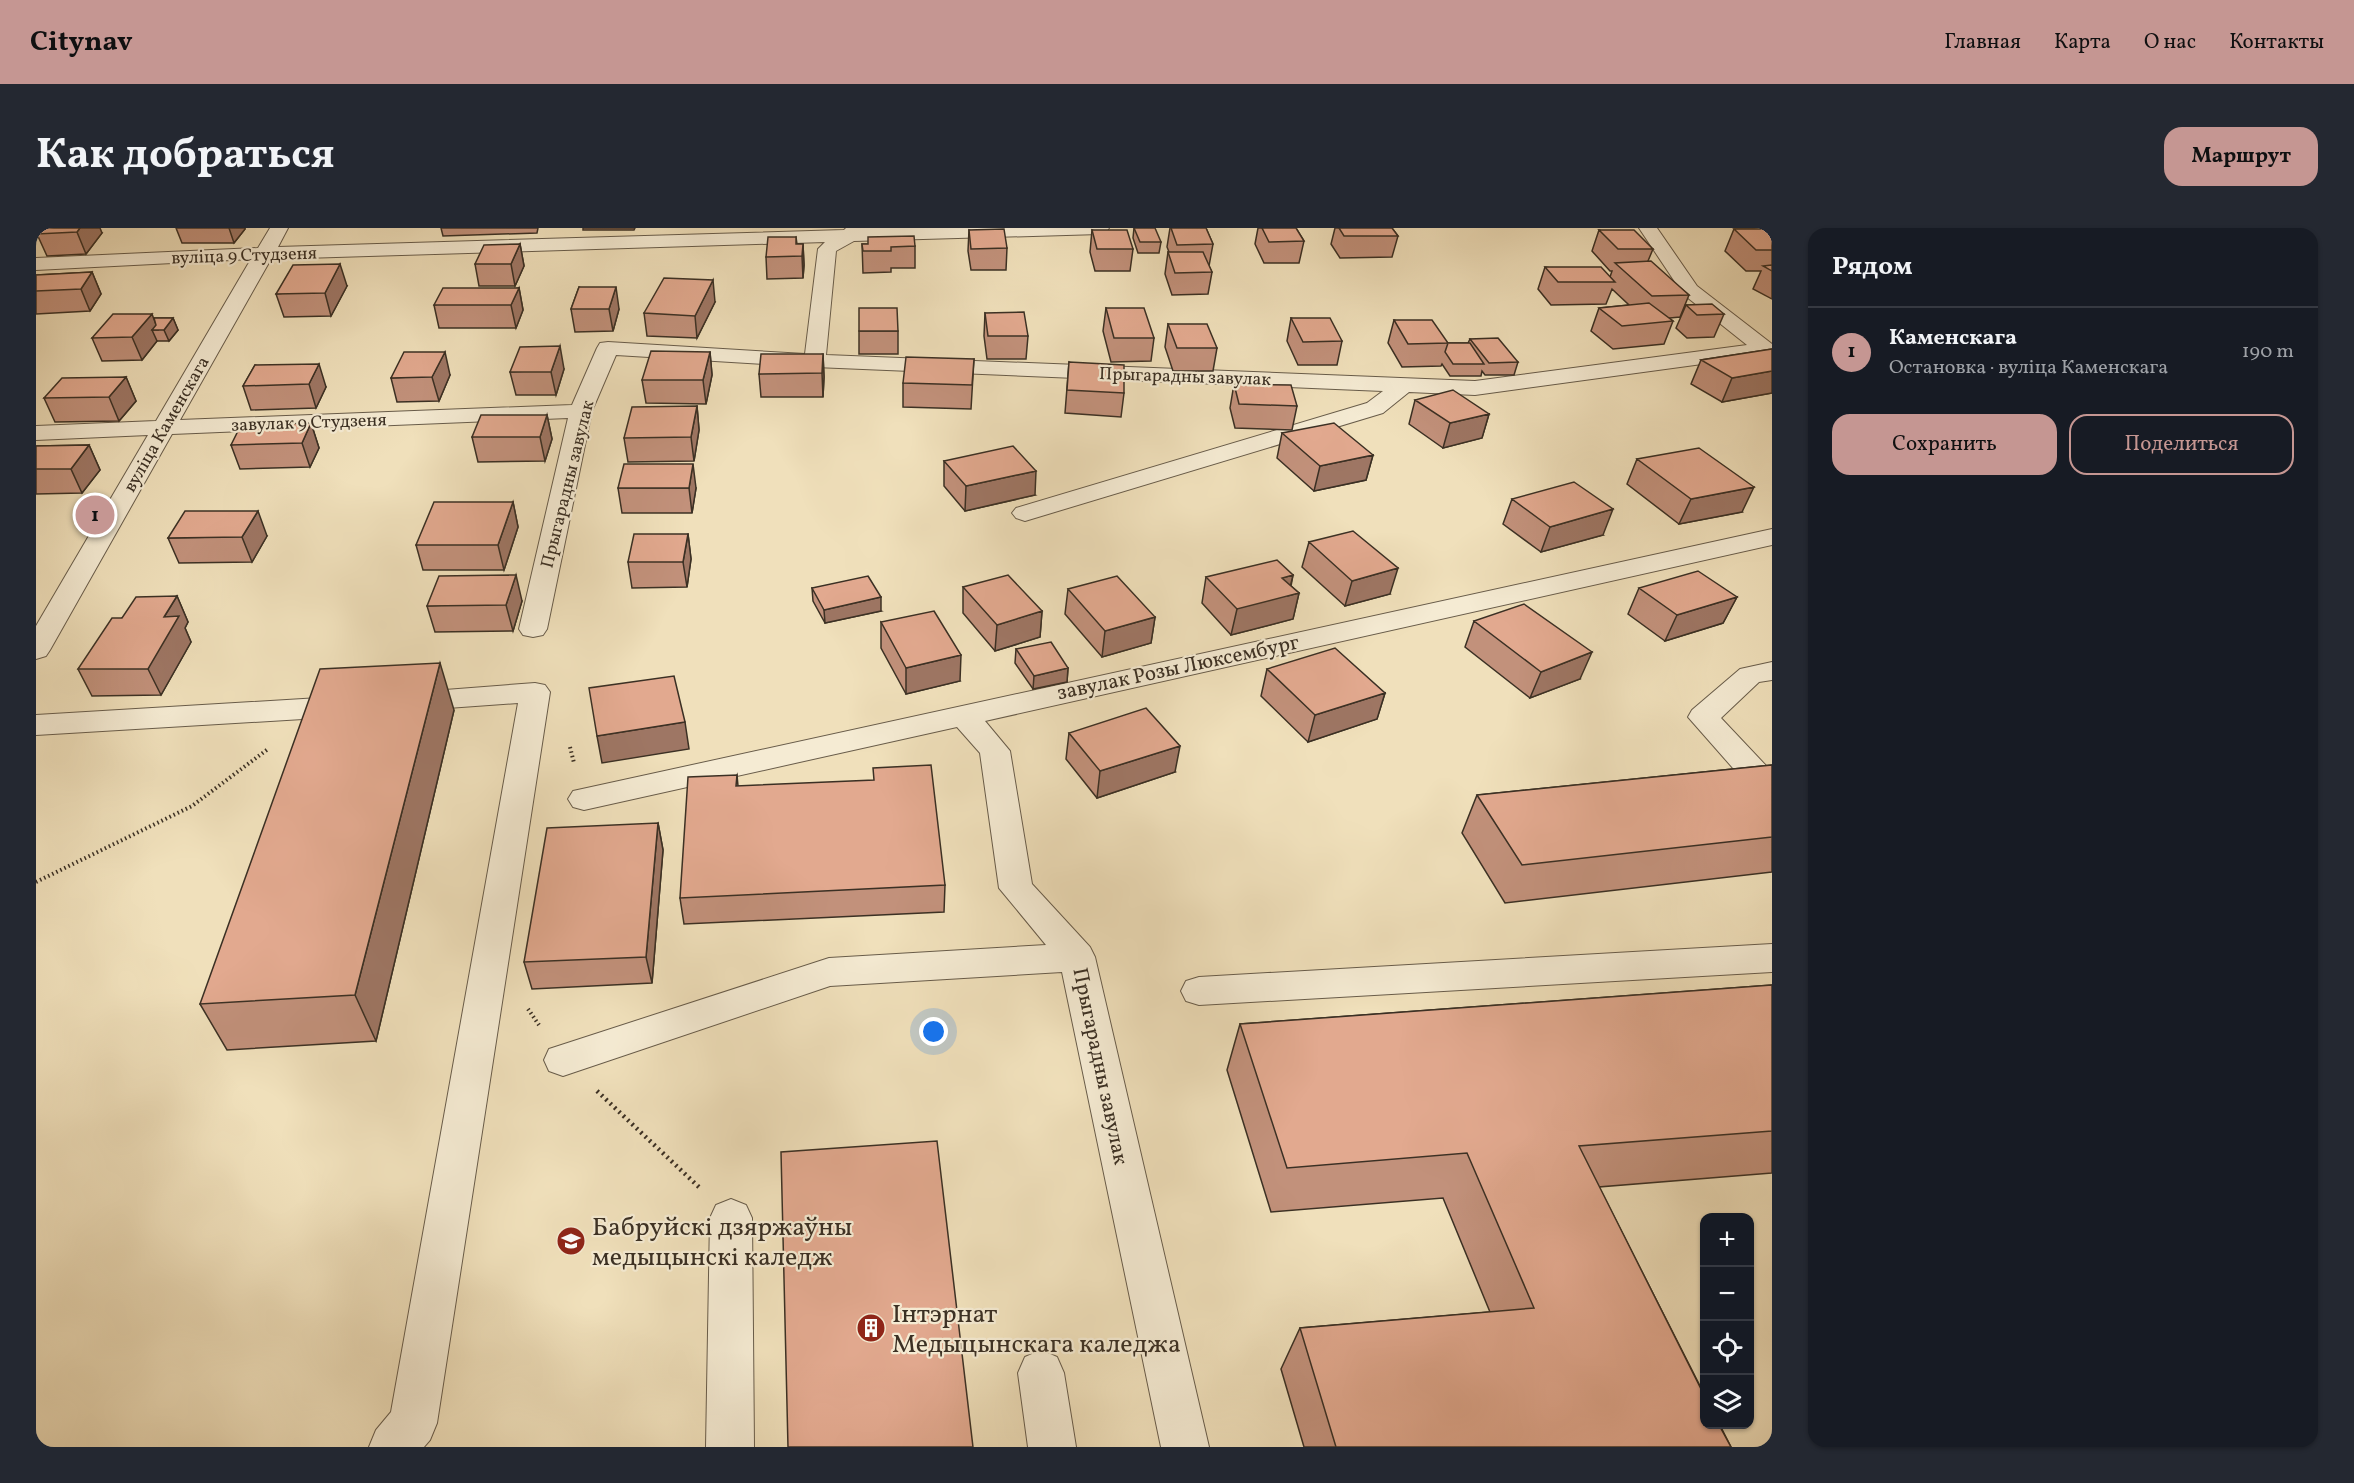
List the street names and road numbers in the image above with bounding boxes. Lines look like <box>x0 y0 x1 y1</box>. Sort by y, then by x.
street label: вуліца 9 Студзеня <box>171 241 317 272</box>
street label: вуліца Каменскага <box>118 352 216 497</box>
street label: Прыгарадны завулак <box>1098 362 1272 393</box>
street label: Прыгарадны завулак <box>536 397 602 571</box>
street label: завулак 9 Студзеня <box>231 408 387 439</box>
street label: завулак Розы Люксембург <box>1055 629 1302 708</box>
street label: Прыгарадны завулак <box>1064 965 1135 1168</box>

